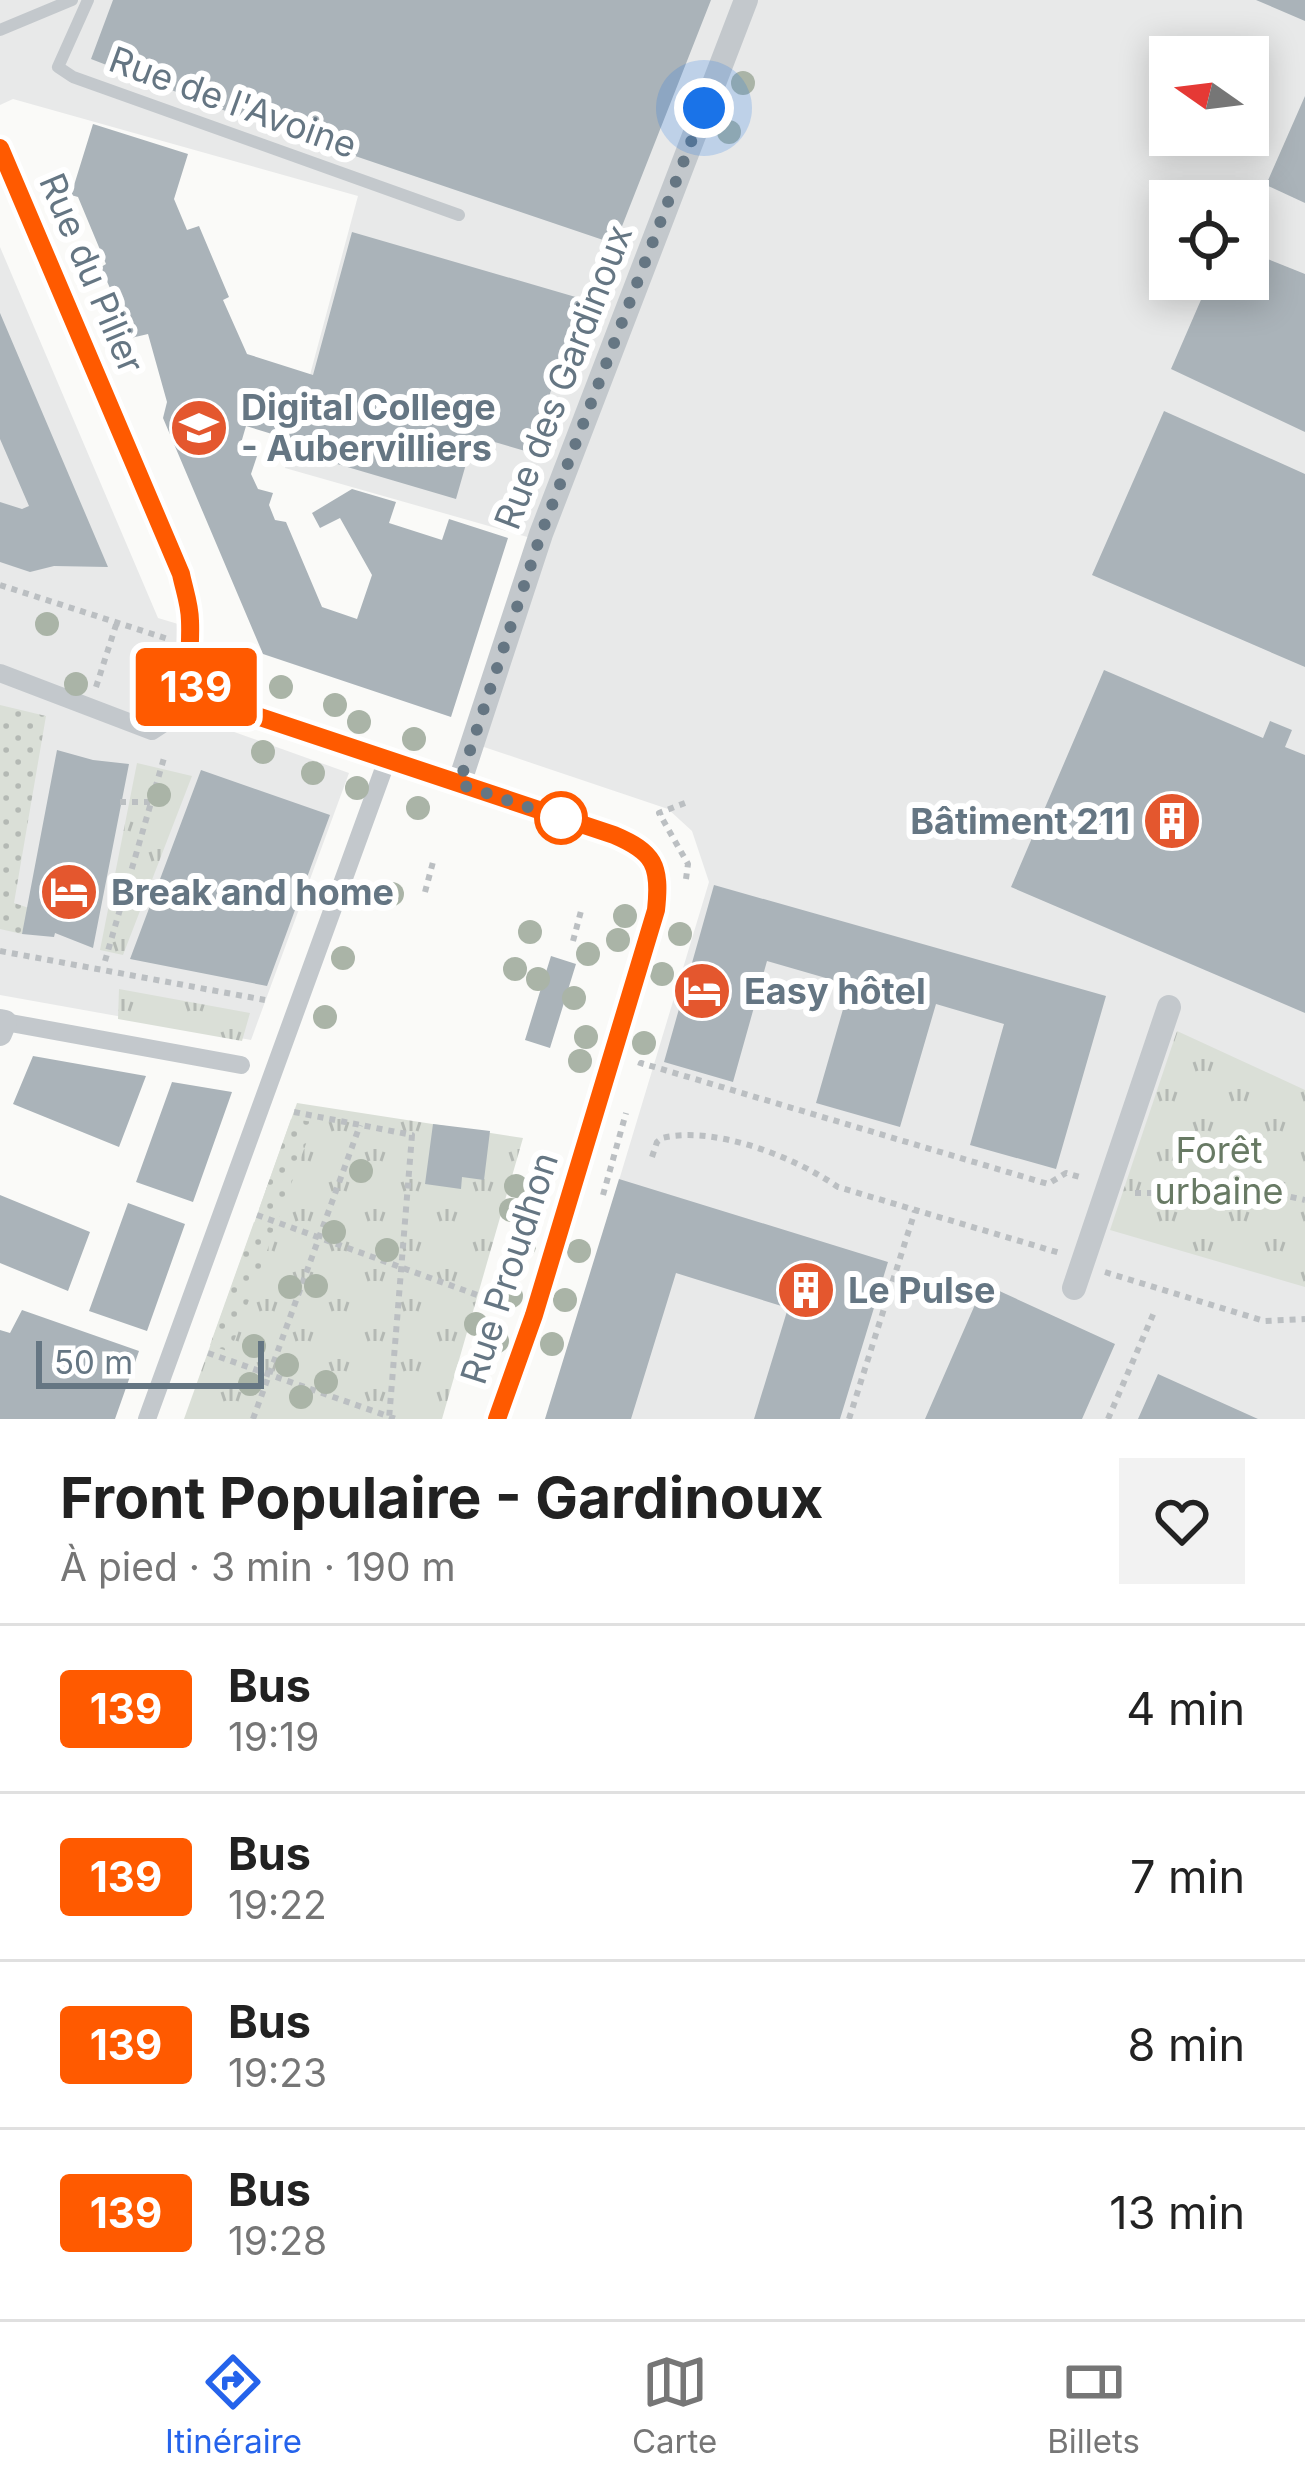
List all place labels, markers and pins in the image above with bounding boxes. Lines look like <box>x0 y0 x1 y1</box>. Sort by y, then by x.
place label: Digital College - Aubervilliers <box>241 385 496 470</box>
school or university icon: Digital College - Aubervilliers <box>168 397 230 459</box>
building icon: Bâtiment 211 <box>1141 790 1203 852</box>
unlabelled marker <box>536 793 586 843</box>
place label: Bâtiment 211 <box>910 799 1130 843</box>
hotel icon: Break and home <box>38 861 100 923</box>
place label: Break and home <box>111 870 394 914</box>
hotel icon: Easy hôtel <box>671 960 733 1022</box>
place label: Easy hôtel <box>744 969 926 1013</box>
building icon: Le Pulse <box>775 1259 837 1321</box>
place label: Le Pulse <box>848 1268 995 1312</box>

